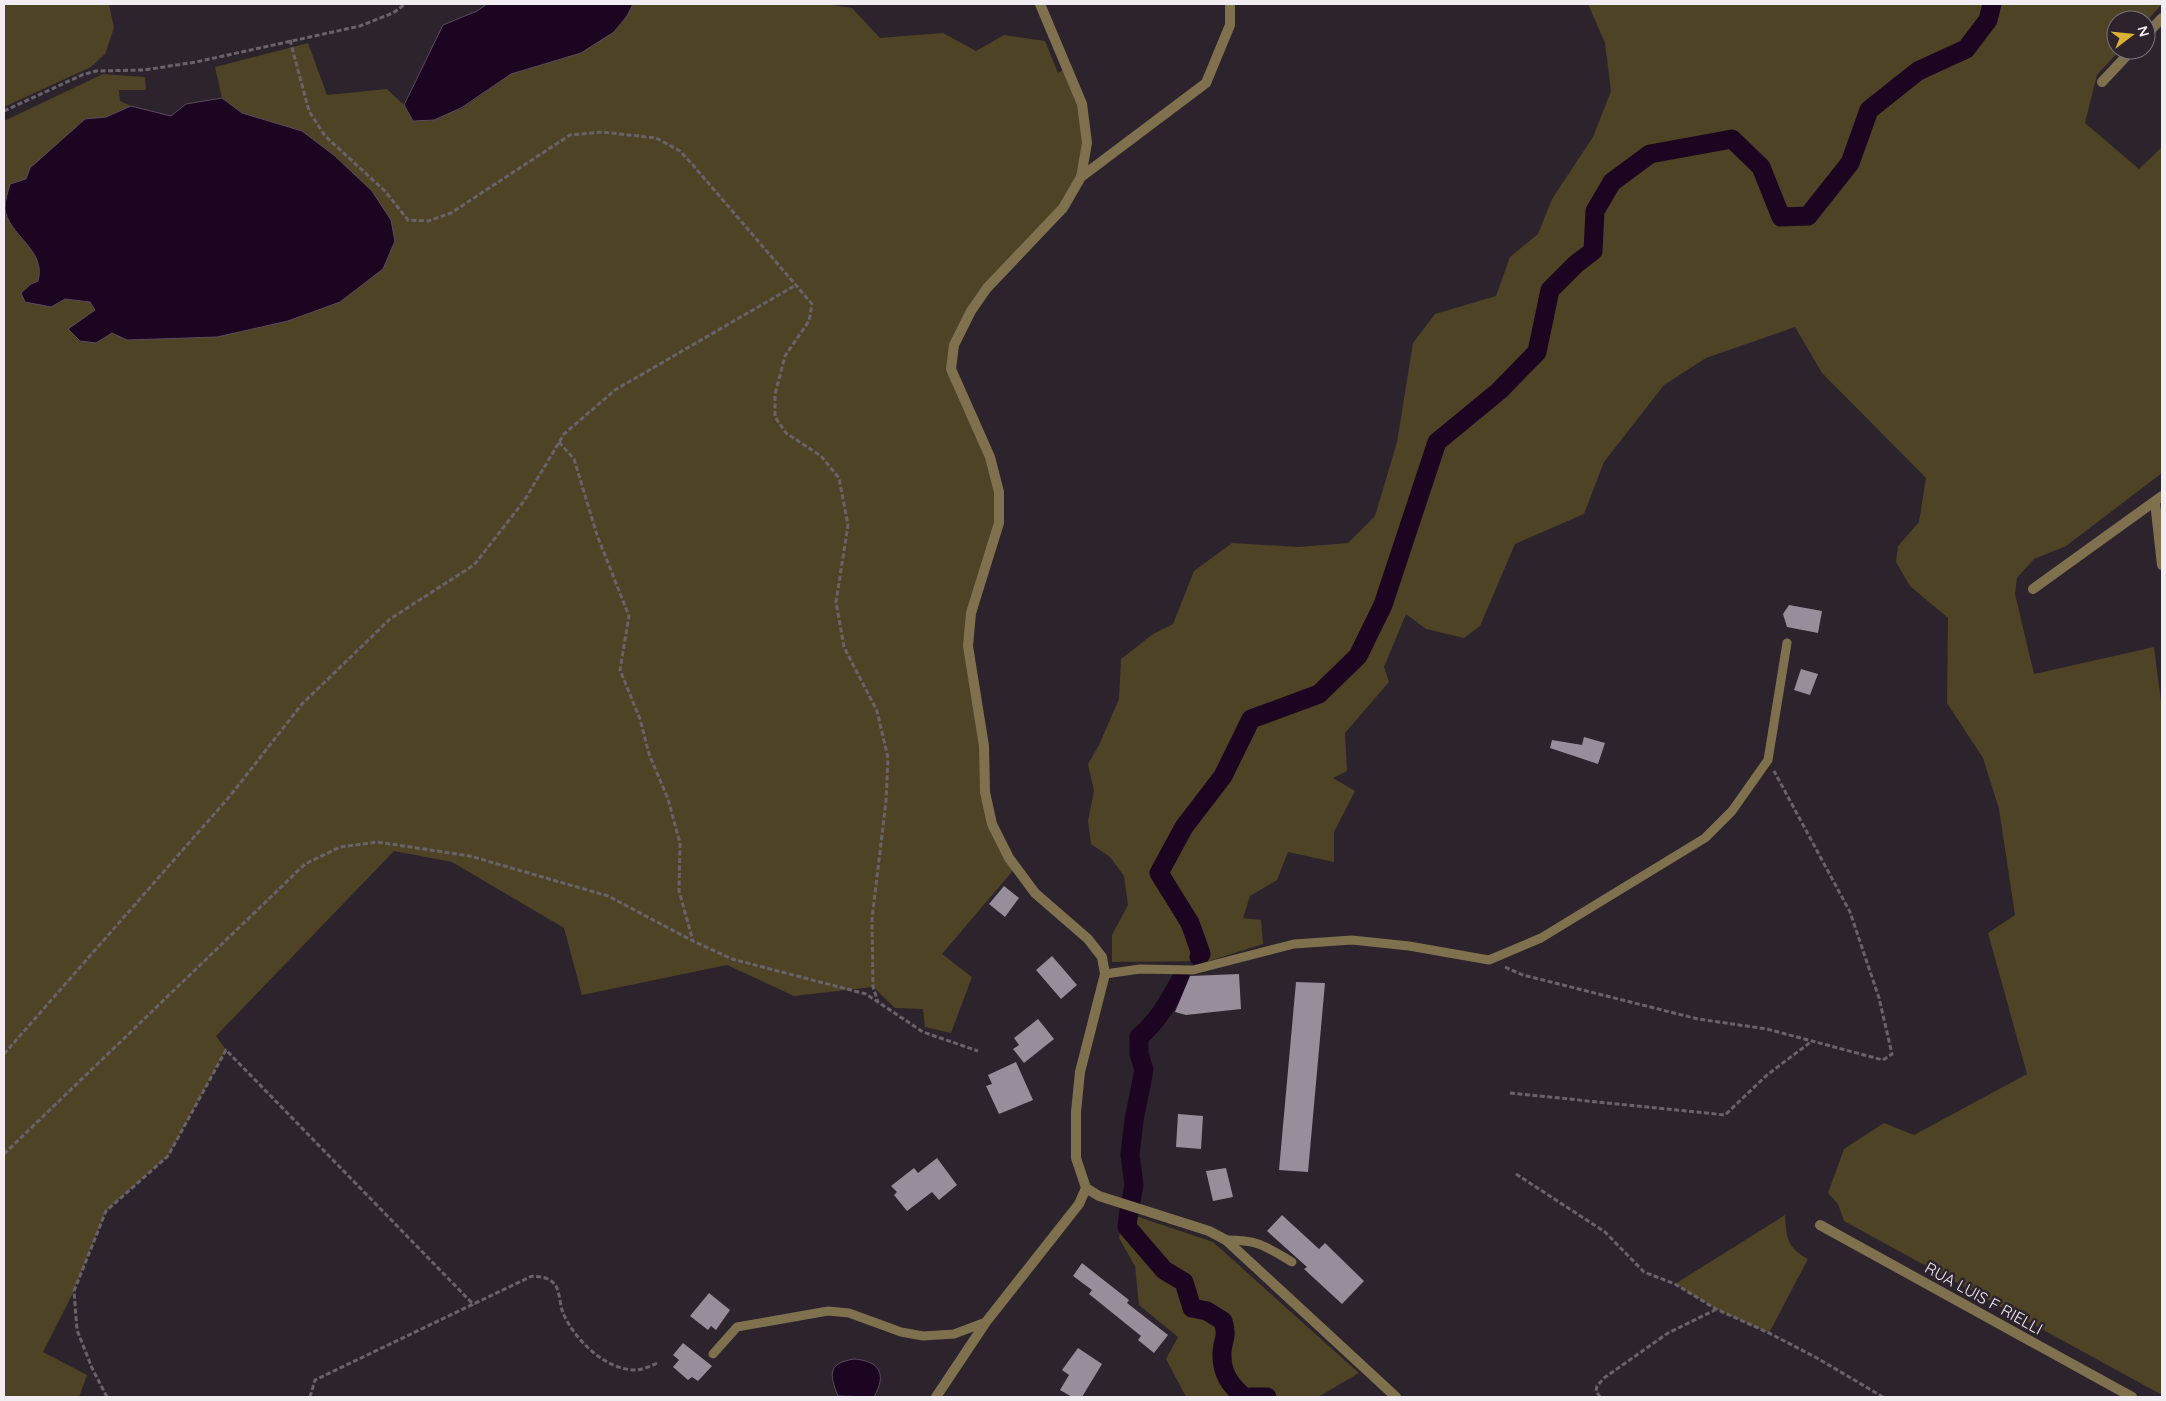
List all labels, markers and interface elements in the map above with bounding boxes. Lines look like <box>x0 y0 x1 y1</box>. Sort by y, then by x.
north arrow <box>2106 10 2156 60</box>
text: N <box>2133 24 2154 39</box>
street label: RUA LUIS F RIELLI <box>1922 1257 2046 1339</box>

